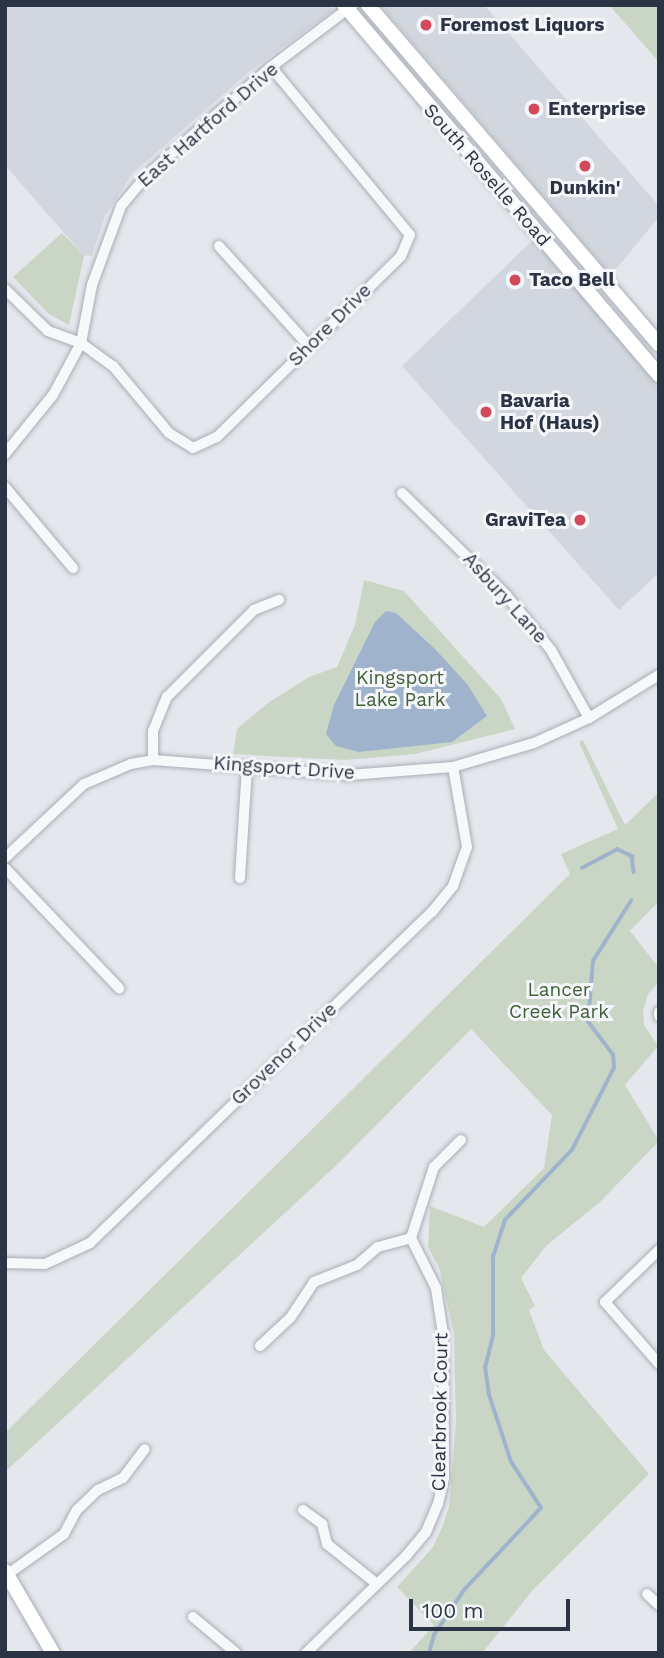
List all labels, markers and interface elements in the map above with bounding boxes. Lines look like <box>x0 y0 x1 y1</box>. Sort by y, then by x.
place label: Foremost Liquors <box>440 14 604 36</box>
marker: Foremost Liquors <box>418 17 434 33</box>
street label: East Hartford Drive <box>133 58 283 192</box>
place label: Enterprise <box>548 98 646 120</box>
street label: South Roselle Road <box>419 99 555 251</box>
marker: Enterprise <box>526 101 542 117</box>
marker: Dunkin' <box>577 158 593 174</box>
place label: Dunkin' <box>550 177 620 199</box>
place label: Taco Bell <box>529 269 615 291</box>
marker: Taco Bell <box>507 272 523 288</box>
street label: Shore Drive <box>284 279 376 371</box>
place label: Bavaria Hof (Haus) <box>500 390 600 434</box>
marker: Bavaria Hof (Haus) <box>478 404 494 420</box>
place label: GraviTea <box>485 509 566 531</box>
marker: GraviTea <box>572 512 588 528</box>
street label: Asbury Lane <box>458 548 552 648</box>
park label: Kingsport Lake Park <box>355 667 445 711</box>
street label: Kingsport Drive <box>213 752 355 784</box>
park label: Lancer Creek Park <box>509 979 609 1023</box>
street label: Grovenor Drive <box>226 998 342 1110</box>
street label: Clearbrook Court <box>427 1332 453 1492</box>
scale bar <box>412 1584 573 1628</box>
text: 100 m <box>422 1598 484 1623</box>

